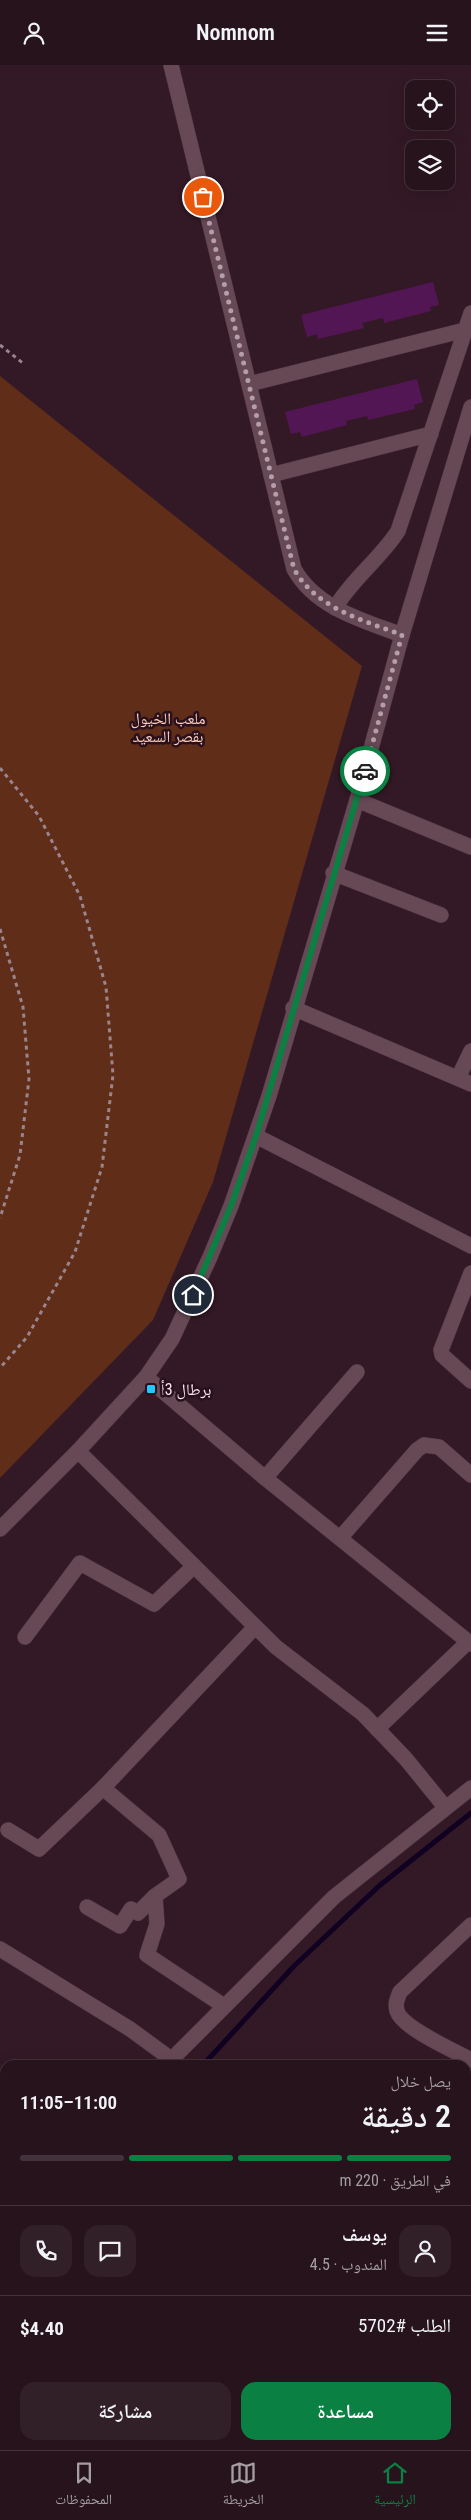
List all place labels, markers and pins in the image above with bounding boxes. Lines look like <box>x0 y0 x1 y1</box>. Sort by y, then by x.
pin <box>182 176 224 218</box>
pin <box>172 1274 214 1316</box>
place label: برطال 3أ <box>161 1380 211 1400</box>
marker: برطال 3أ <box>145 1383 157 1395</box>

